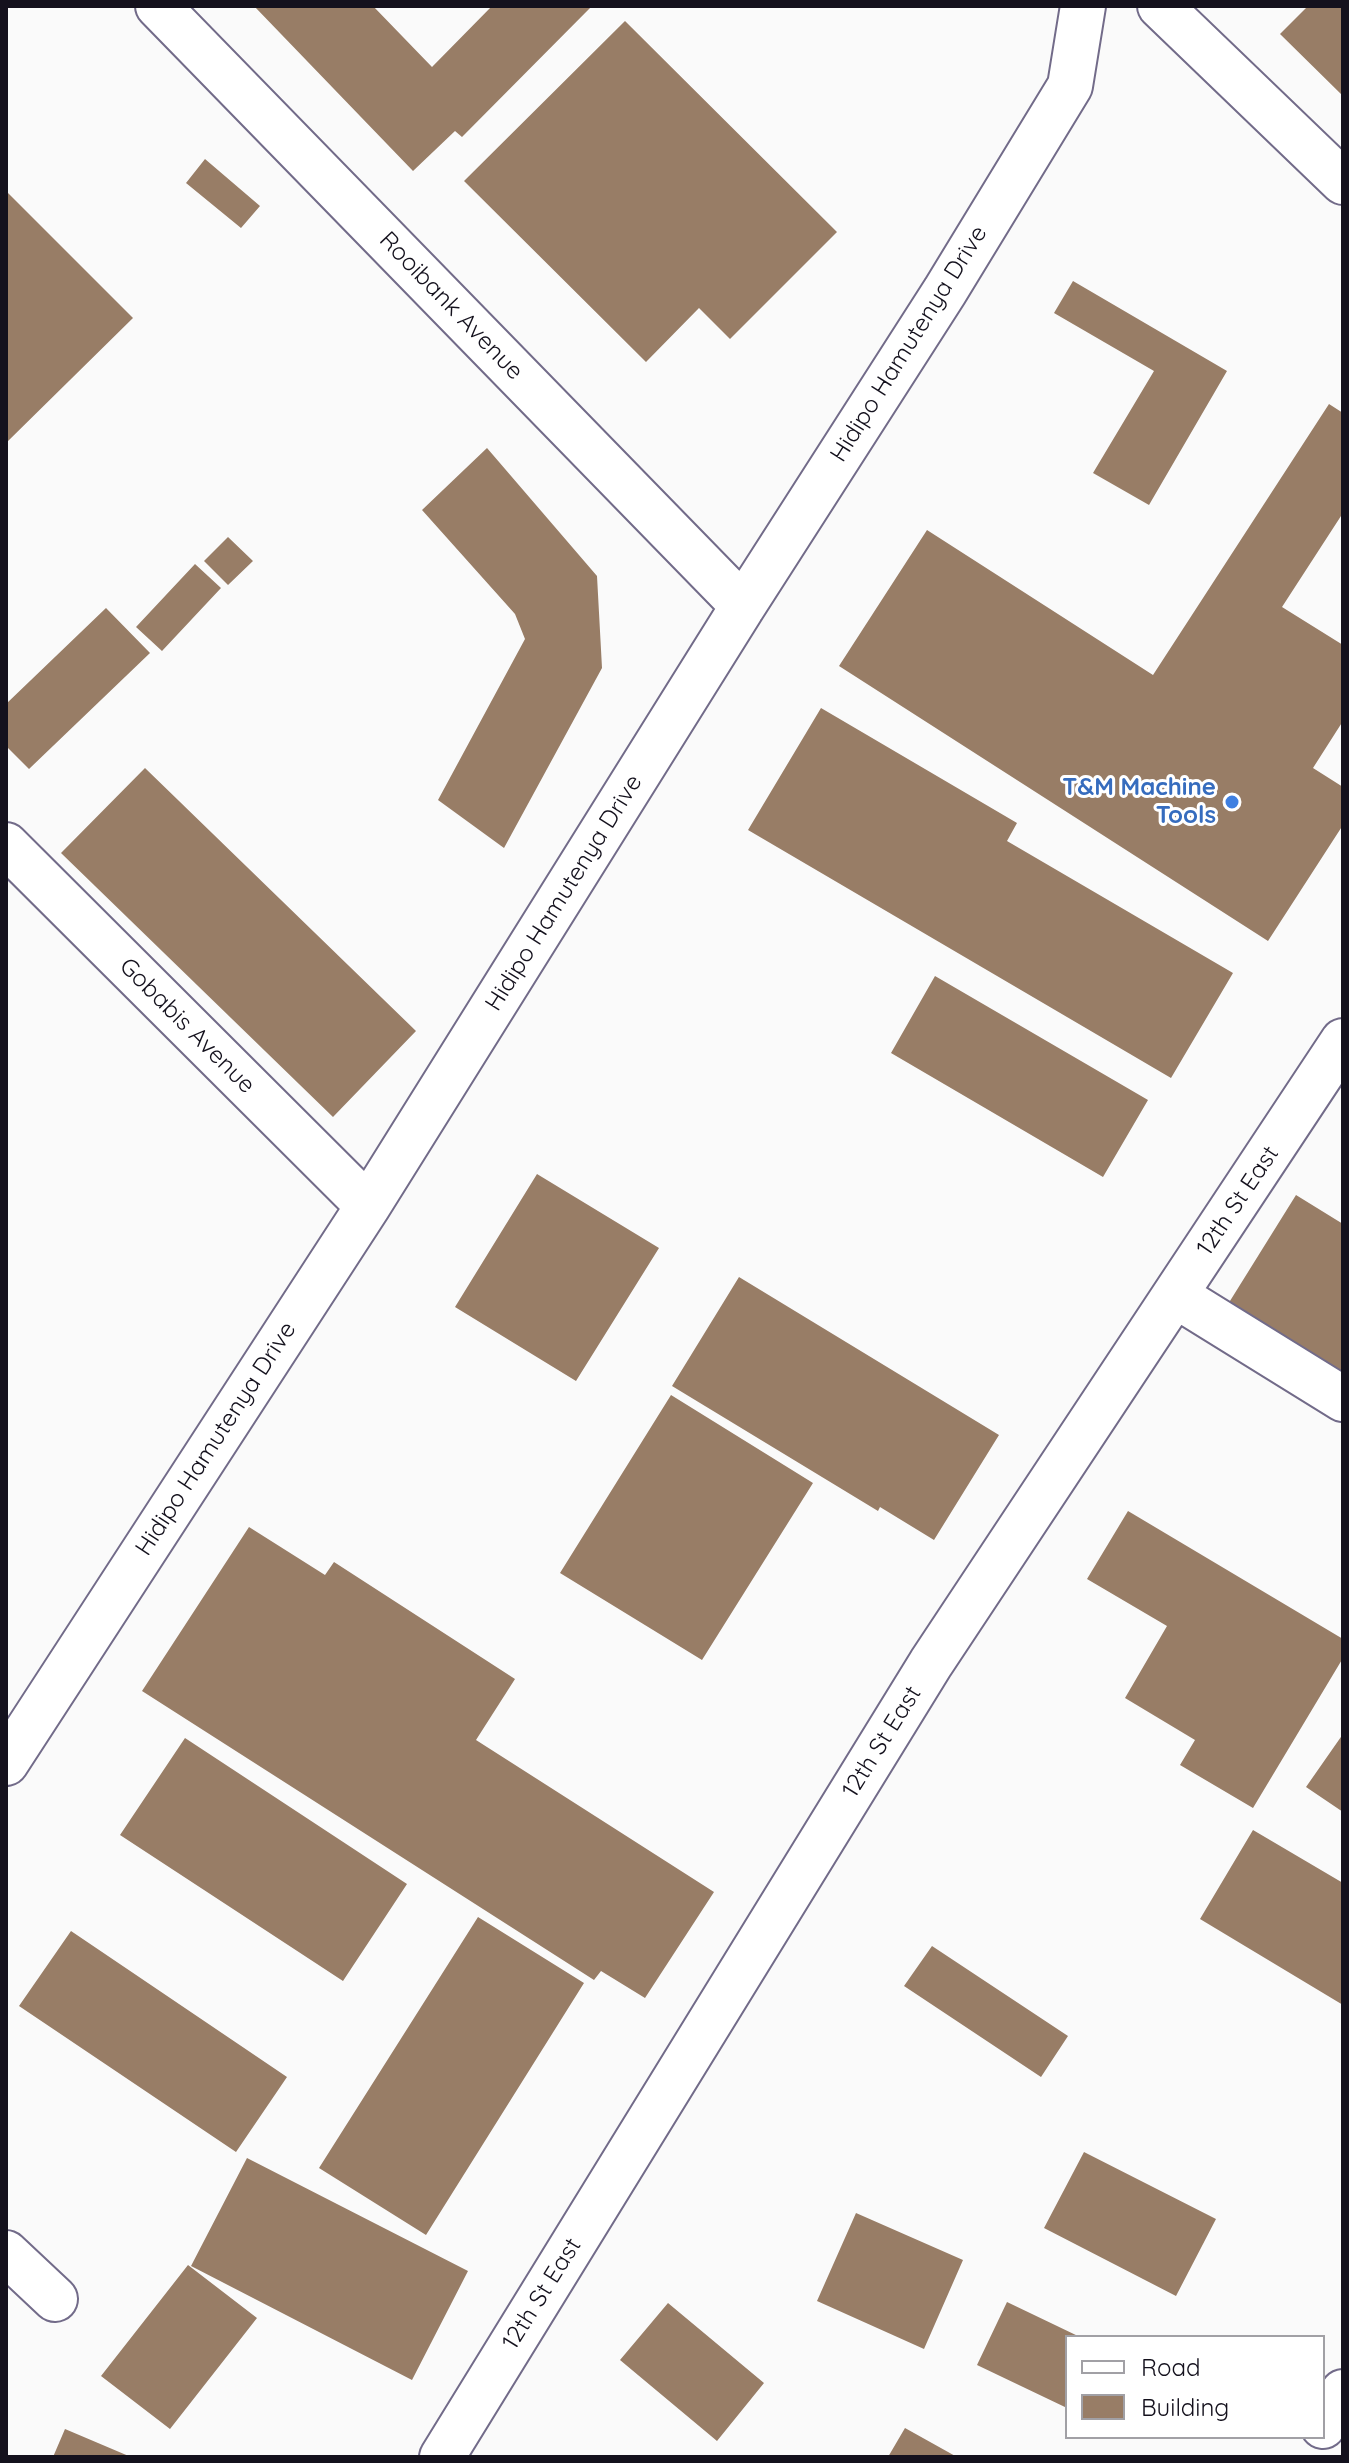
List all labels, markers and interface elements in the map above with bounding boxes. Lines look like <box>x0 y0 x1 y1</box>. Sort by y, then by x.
street label: Hidipo Hamutenya Drive <box>824 221 994 467</box>
street label: Rooibank Avenue <box>373 226 529 386</box>
street label: Hidipo Hamutenya Drive <box>479 770 649 1016</box>
place label: T&M Machine Tools <box>1062 774 1216 830</box>
marker: T&M Machine Tools <box>1223 793 1241 811</box>
street label: Gobabis Avenue <box>113 952 261 1100</box>
street label: 12th St East <box>1191 1141 1285 1261</box>
street label: Hidipo Hamutenya Drive <box>130 1317 302 1561</box>
street label: 12th St East <box>836 1681 928 1803</box>
street label: 12th St East <box>496 2233 588 2355</box>
legend <box>1065 2335 1325 2439</box>
text: Road <box>1141 2352 1201 2382</box>
text: Building <box>1141 2392 1229 2422</box>

